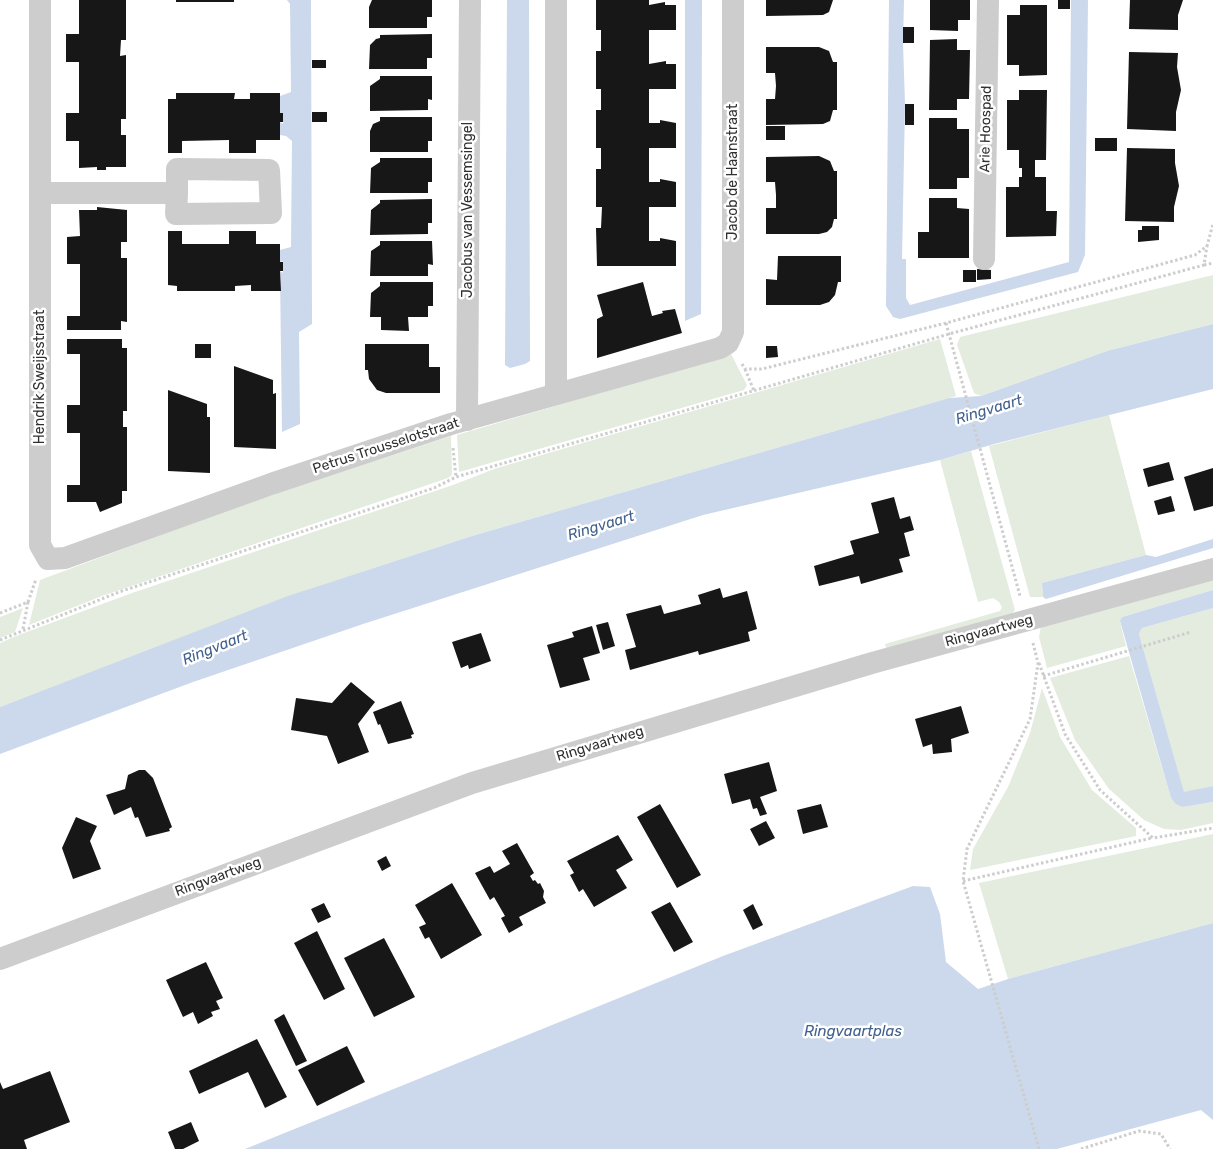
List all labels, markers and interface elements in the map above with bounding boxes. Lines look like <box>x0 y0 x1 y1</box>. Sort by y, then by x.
street label: Arie Hoospad <box>977 85 995 173</box>
street label: Jacob de Haanstraat <box>725 104 741 240</box>
street label: Jacobus van Vessemsingel <box>460 122 476 298</box>
street label: Hendrik Sweijsstraat <box>32 310 48 444</box>
water label: Ringvaart <box>953 391 1025 429</box>
street label: Petrus Trousselotstraat <box>311 414 461 478</box>
water label: Ringvaart <box>565 507 637 545</box>
street label: Ringvaartweg <box>943 611 1035 651</box>
water label: Ringvaart <box>180 627 250 669</box>
street label: Ringvaartweg <box>554 723 646 765</box>
street label: Ringvaartweg <box>173 854 263 900</box>
water label: Ringvaartplas <box>804 1023 902 1041</box>

